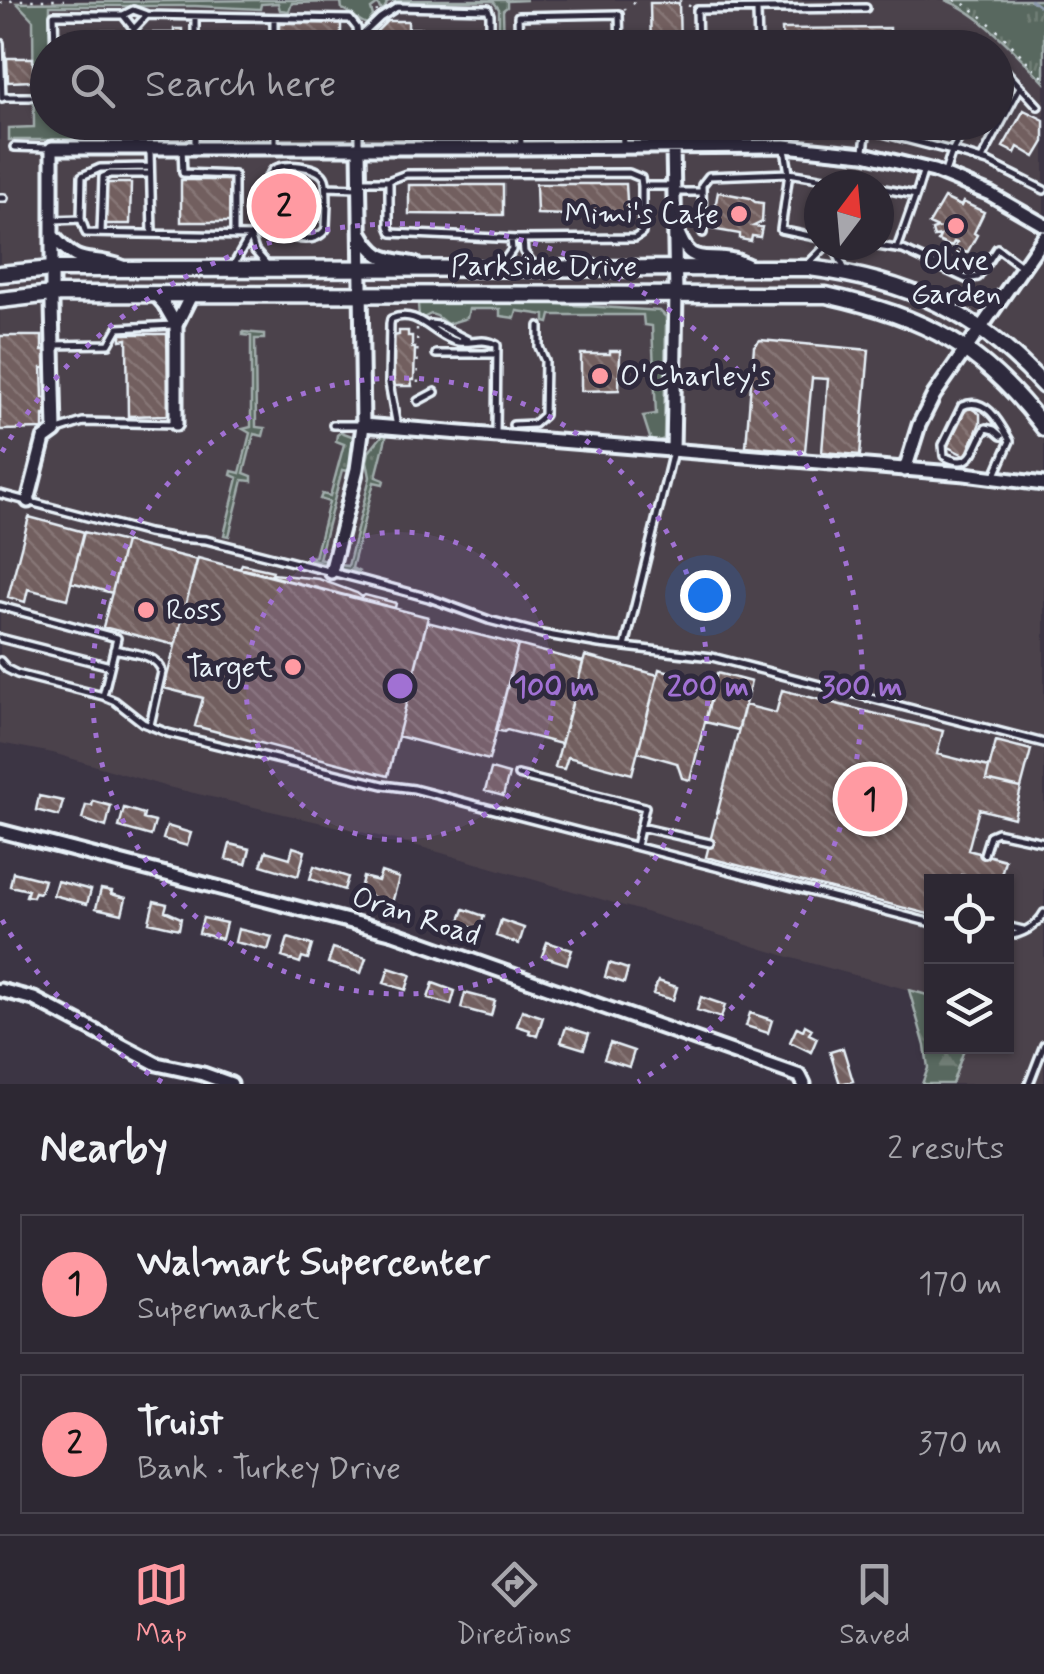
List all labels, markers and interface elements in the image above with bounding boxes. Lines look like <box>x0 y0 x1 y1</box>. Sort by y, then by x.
search box <box>30 30 1014 140</box>
icon: search <box>65 58 120 113</box>
text: Search here <box>145 61 336 110</box>
pin: 2 <box>252 168 316 244</box>
north arrow <box>804 170 894 260</box>
place label: Mimi's Cafe <box>564 195 719 234</box>
marker: Mimi's Cafe <box>728 203 750 225</box>
marker: Olive Garden <box>945 215 967 237</box>
place label: Olive Garden <box>911 241 1001 314</box>
street label: Parkside Drive <box>451 247 637 286</box>
place label: O'Charley's <box>620 357 771 396</box>
marker: O'Charley's <box>589 365 611 387</box>
your location <box>680 570 731 621</box>
place label: Ross <box>166 591 222 630</box>
marker: Ross <box>135 599 157 621</box>
place label: Target <box>186 648 273 689</box>
marker: Target <box>282 656 304 678</box>
centre of rings <box>382 668 418 704</box>
text: 100 m <box>514 668 594 707</box>
text: 200 m <box>667 668 749 707</box>
text: 300 m <box>822 668 902 707</box>
pin: 1 <box>838 762 902 836</box>
map controls <box>924 874 1014 1054</box>
button: locate <box>924 874 1014 964</box>
street label: Oran Road <box>347 878 485 956</box>
button: layers <box>924 964 1014 1054</box>
text: Nearby <box>40 1122 168 1177</box>
text: 2 results <box>887 1128 1004 1170</box>
text: Walmart Supercenter <box>137 1239 490 1288</box>
text: 1 <box>67 1263 82 1305</box>
text: 170 m <box>918 1263 1002 1305</box>
text: Supermarket <box>137 1288 320 1330</box>
text: Truist <box>137 1399 223 1448</box>
text: 2 <box>67 1423 82 1465</box>
text: 370 m <box>918 1423 1002 1465</box>
text: Bank · Turkey Drive <box>137 1448 401 1490</box>
tab: Map <box>134 1557 189 1654</box>
tab: Directions <box>457 1557 572 1654</box>
tab: Saved <box>839 1557 910 1654</box>

